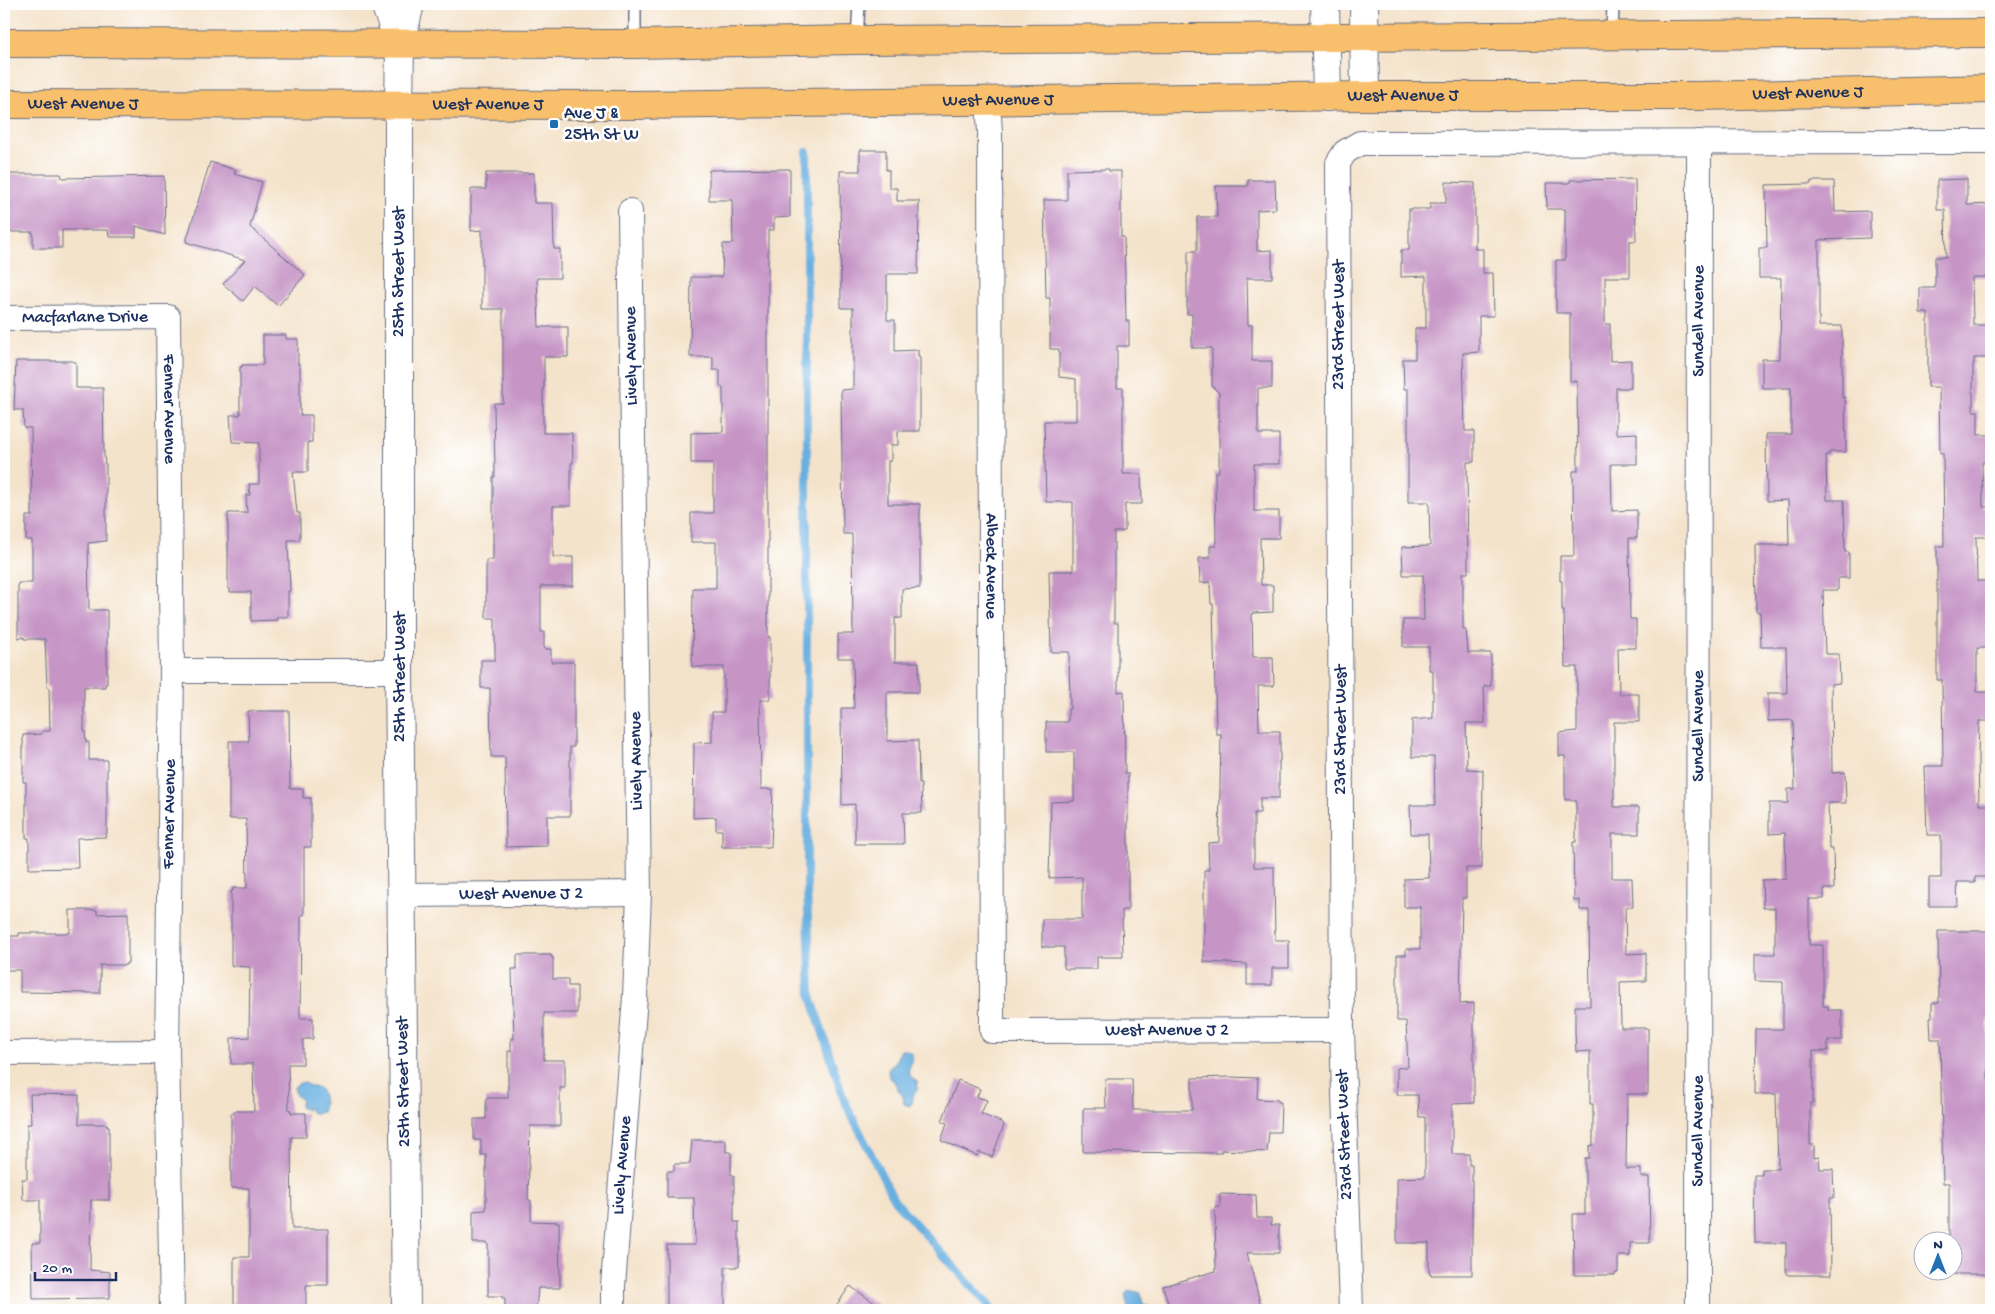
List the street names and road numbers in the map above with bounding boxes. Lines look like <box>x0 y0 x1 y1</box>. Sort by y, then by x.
street label: West Avenue J <box>1752 82 1865 105</box>
street label: West Avenue J <box>1347 86 1460 107</box>
street label: West Avenue J <box>942 89 1055 112</box>
street label: West Avenue J <box>28 94 140 115</box>
street label: West Avenue J <box>433 94 545 115</box>
street label: 25th Street West <box>389 205 410 337</box>
street label: 23rd Street West <box>1329 258 1350 390</box>
street label: Sundell Avenue <box>1688 264 1709 377</box>
street label: Lively Avenue <box>621 306 643 406</box>
street label: Macfarlane Drive <box>22 307 149 328</box>
street label: Fenner Avenue <box>158 353 180 465</box>
street label: Albeck Avenue <box>980 513 1002 620</box>
street label: 25th Street West <box>390 610 411 742</box>
street label: 23rd Street West <box>1331 663 1352 795</box>
street label: Sundell Avenue <box>1688 669 1709 782</box>
street label: Lively Avenue <box>626 711 648 811</box>
street label: Fenner Avenue <box>159 758 181 870</box>
street label: West Avenue J 2 <box>459 883 583 905</box>
street label: 25th Street West <box>392 1015 416 1147</box>
street label: West Avenue J 2 <box>1105 1020 1229 1041</box>
street label: 23rd Street West <box>1332 1068 1358 1200</box>
street label: Sundell Avenue <box>1688 1074 1709 1187</box>
street label: Lively Avenue <box>608 1114 636 1216</box>

